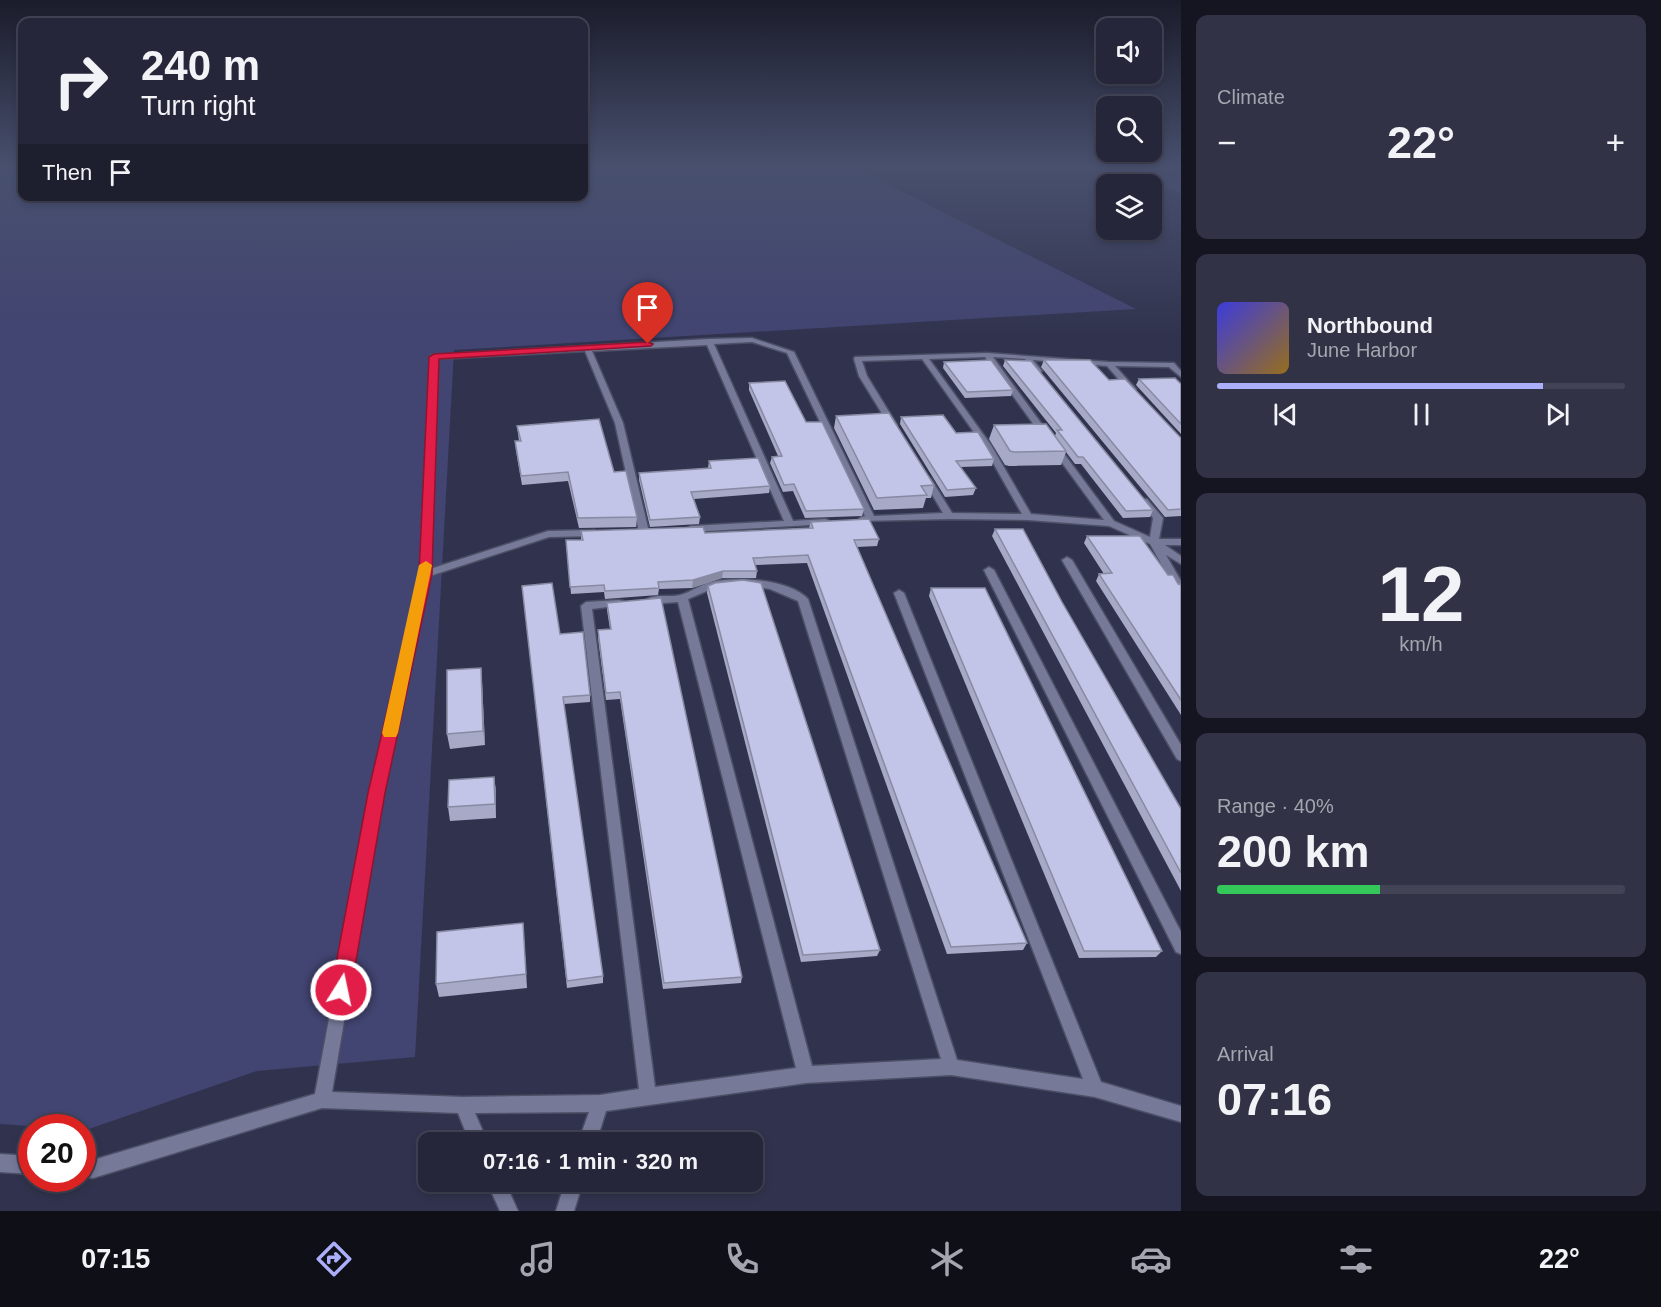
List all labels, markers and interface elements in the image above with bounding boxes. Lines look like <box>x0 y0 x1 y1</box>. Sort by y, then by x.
map controls <box>1096 18 1162 240</box>
button: sound <box>1096 18 1162 84</box>
icon: right <box>42 42 120 120</box>
text: 240 m <box>141 42 260 89</box>
text: Climate <box>1217 86 1285 108</box>
text: Turn right <box>141 91 256 121</box>
button: search <box>1096 96 1162 162</box>
text: 22° <box>1387 117 1455 168</box>
text: − <box>1217 124 1236 161</box>
text: + <box>1606 124 1625 161</box>
icon: arrive <box>104 156 137 189</box>
text: Then <box>42 160 92 185</box>
button: layers <box>1096 174 1162 240</box>
pin <box>622 282 673 344</box>
icon: arrive <box>631 291 664 324</box>
text: Northbound <box>1307 313 1433 338</box>
text: June Harbor <box>1307 339 1417 361</box>
icon: previous <box>1269 398 1302 431</box>
icon: pause <box>1405 398 1438 431</box>
icon: next <box>1541 398 1574 431</box>
text: 12 <box>1378 550 1464 638</box>
text: km/h <box>1399 633 1443 655</box>
text: Range · 40% <box>1217 795 1334 817</box>
text: 200 km <box>1217 826 1370 877</box>
position arrow <box>309 958 373 1022</box>
text: Arrival <box>1217 1043 1274 1065</box>
text: 07:16 <box>1217 1074 1332 1125</box>
speed limit sign: 20 <box>18 1114 96 1192</box>
text: 07:16 · 1 min · 320 m <box>483 1149 698 1174</box>
icon: directions <box>313 1238 355 1280</box>
icon: music <box>517 1238 559 1280</box>
icon: phone <box>721 1238 763 1280</box>
icon: climate <box>926 1238 968 1280</box>
icon: car <box>1130 1238 1172 1280</box>
icon: filters <box>1335 1238 1377 1280</box>
text: 07:15 <box>81 1244 150 1274</box>
text: 22° <box>1539 1244 1580 1274</box>

